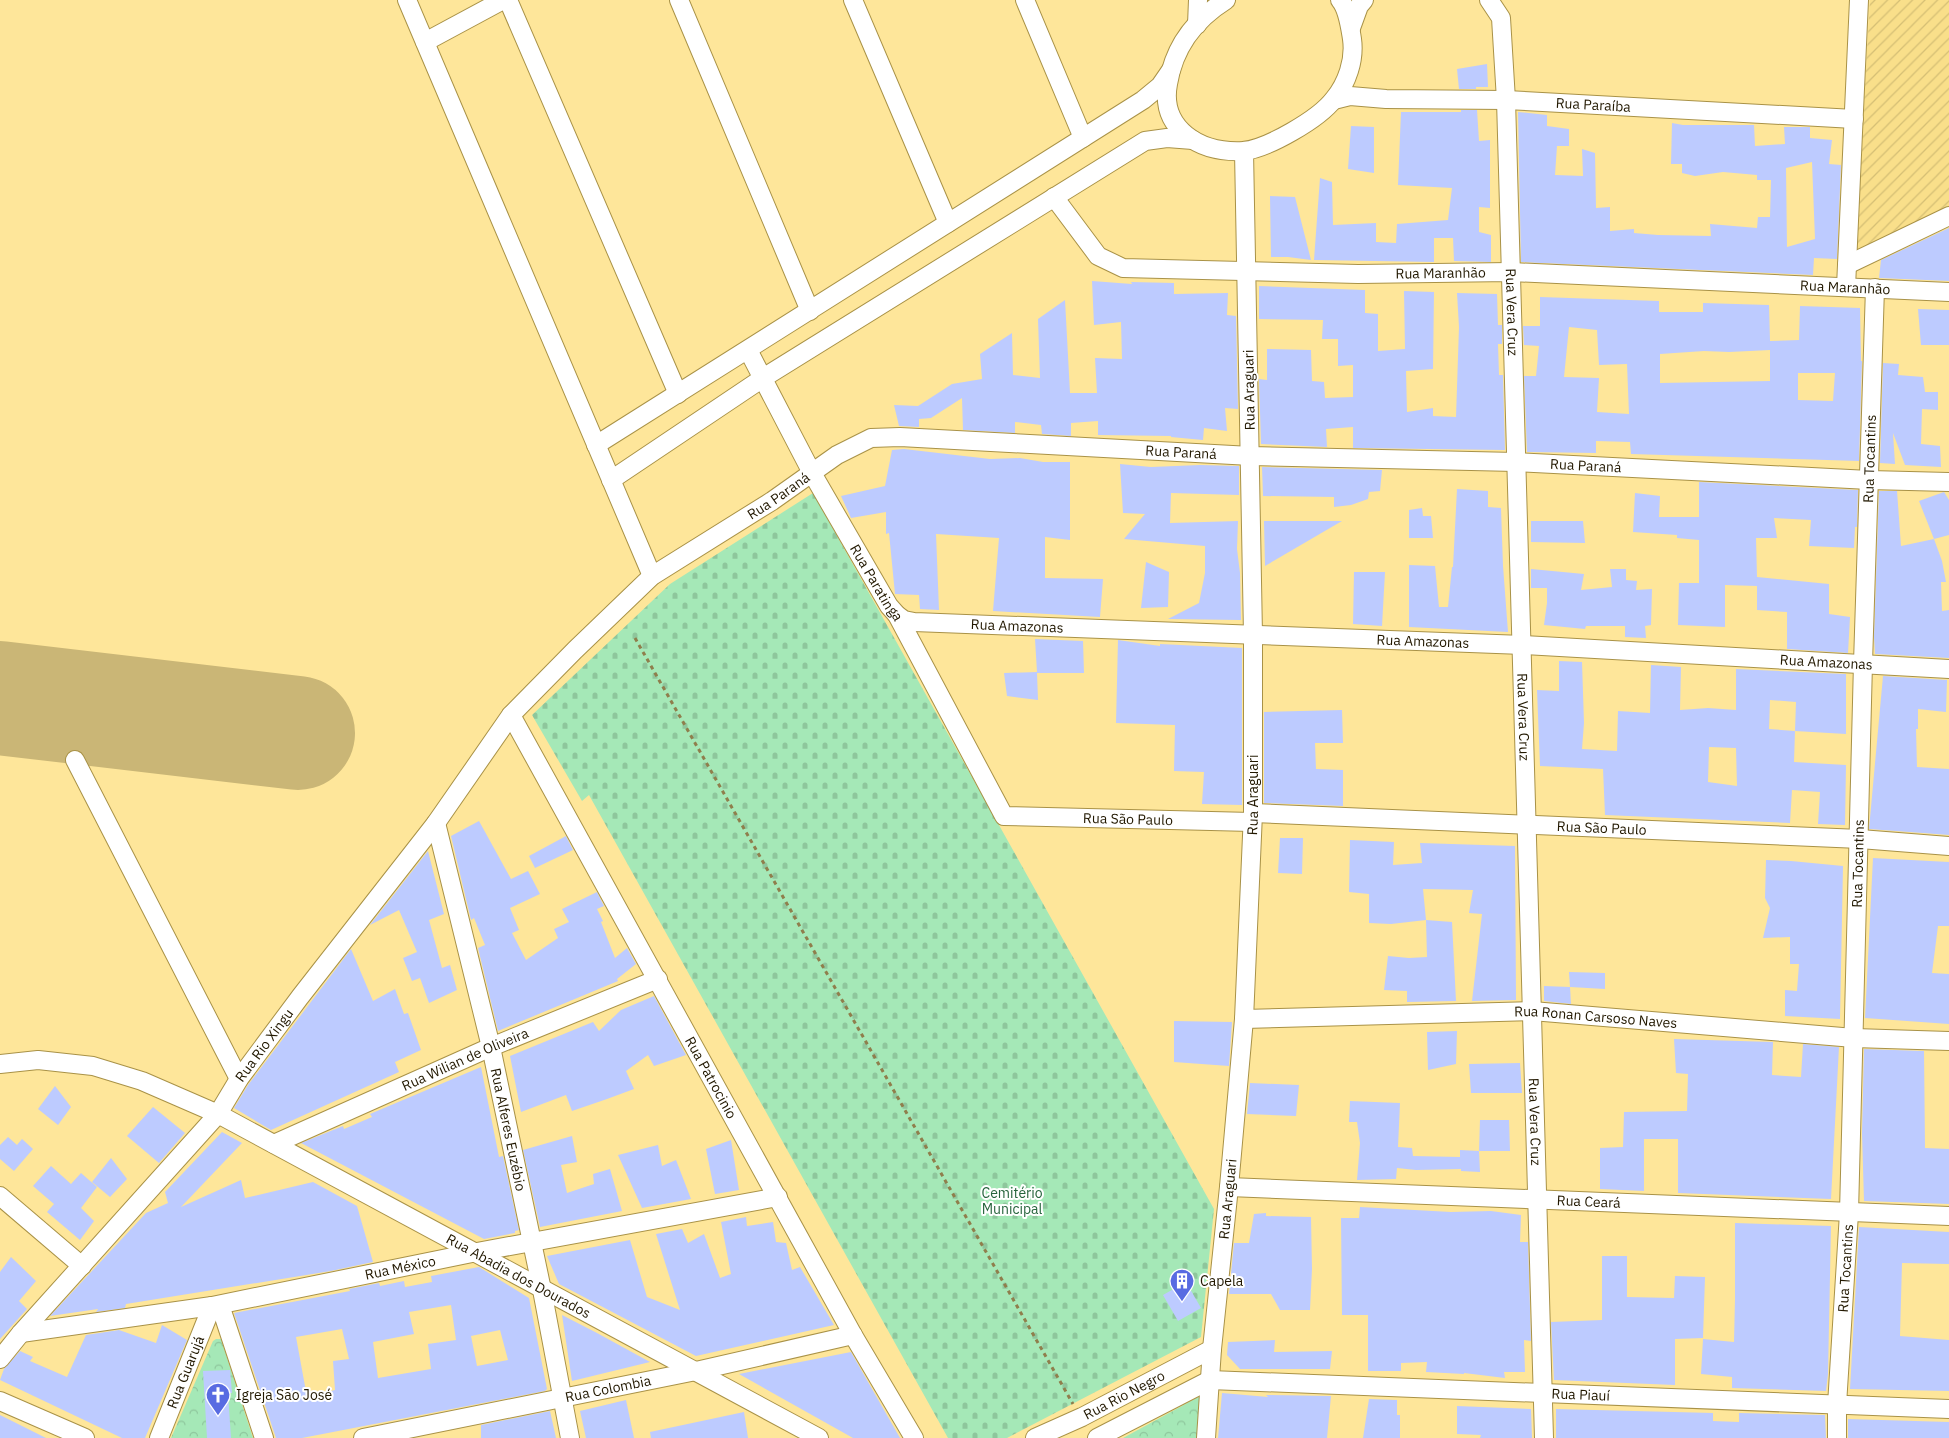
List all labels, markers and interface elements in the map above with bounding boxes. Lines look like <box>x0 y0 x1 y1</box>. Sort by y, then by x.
street label: Rua Paraíba <box>1555 94 1632 116</box>
street label: Rua Maranhão <box>1395 263 1486 283</box>
street label: Rua Vera Cruz <box>1502 268 1522 357</box>
street label: Rua Maranhão <box>1800 276 1891 298</box>
street label: Rua Araguari <box>1239 350 1259 430</box>
street label: Rua Tocantins <box>1859 414 1880 503</box>
street label: Rua Paraná <box>1145 441 1218 463</box>
street label: Rua Paraná <box>1550 455 1623 476</box>
street label: Rua Paraná <box>744 468 813 523</box>
street label: Rua Paratinga <box>846 541 908 624</box>
street label: Rua Amazonas <box>970 615 1064 637</box>
street label: Rua Amazonas <box>1376 630 1470 652</box>
street label: Rua Amazonas <box>1779 650 1873 674</box>
street label: Rua Vera Cruz <box>1513 673 1534 762</box>
street label: Rua Araguari <box>1243 755 1262 836</box>
street label: Rua São Paulo <box>1083 809 1173 829</box>
street label: Rua São Paulo <box>1556 817 1647 839</box>
street label: Rua Tocantins <box>1848 819 1868 908</box>
street label: Rua Ronan Carsoso Naves <box>1514 1002 1678 1032</box>
street label: Rua Rio Xingu <box>231 1005 297 1085</box>
street label: Rua Wilian de Oliveira <box>399 1024 532 1095</box>
street label: Rua Patrocinio <box>681 1033 741 1122</box>
street label: Rua Alferes Euzébio <box>487 1066 530 1193</box>
street label: Rua Vera Cruz <box>1525 1078 1545 1166</box>
street label: Rua Araguari <box>1215 1158 1240 1240</box>
park label: Cemitério Municipal <box>981 1184 1043 1218</box>
street label: Rua Ceará <box>1556 1191 1622 1212</box>
street label: Rua Tocantins <box>1834 1223 1857 1313</box>
street label: Rua Abadia dos Dourados <box>443 1230 594 1322</box>
street label: Rua México <box>363 1252 437 1284</box>
building icon: Capela <box>1169 1268 1195 1302</box>
place label: Capela <box>1200 1272 1244 1290</box>
street label: Rua Guarujá <box>163 1333 208 1411</box>
street label: Rua Rio Negro <box>1080 1366 1168 1424</box>
street label: Rua Colombia <box>564 1371 653 1406</box>
church icon: Igreja São José <box>205 1382 231 1416</box>
street label: Rua Piauí <box>1551 1384 1611 1405</box>
place label: Igreja São José <box>236 1386 333 1404</box>

